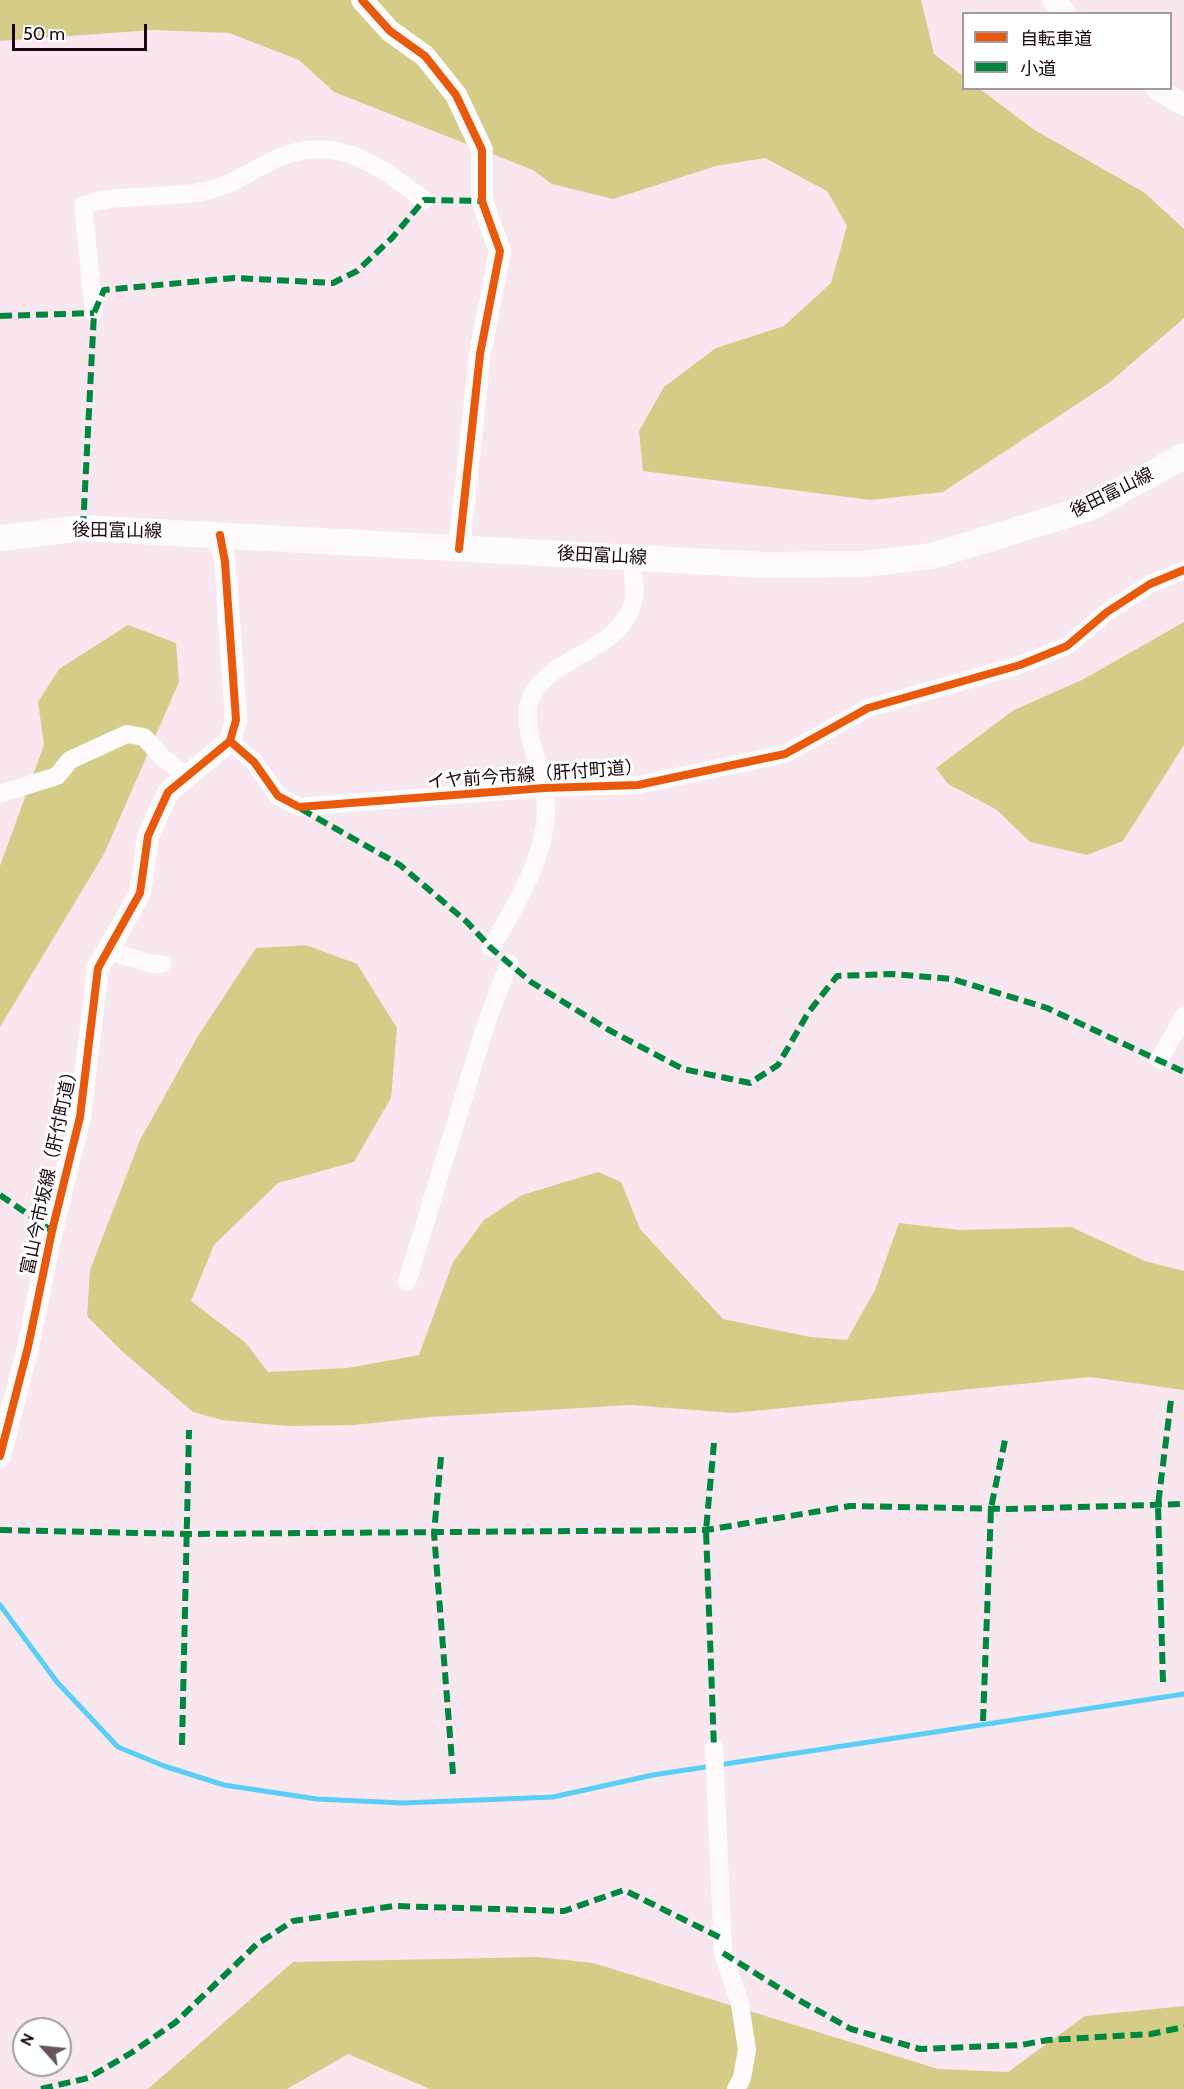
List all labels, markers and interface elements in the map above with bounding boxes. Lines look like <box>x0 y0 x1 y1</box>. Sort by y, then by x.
scale bar <box>15 12 150 50</box>
legend <box>962 12 1172 90</box>
text: 50 m <box>23 23 65 45</box>
text: 自転車道 <box>1020 28 1092 50</box>
text: 小道 <box>1020 58 1056 80</box>
street label: 後田富山線 <box>1067 464 1157 522</box>
street label: 後田富山線 <box>72 519 162 543</box>
street label: 後田富山線 <box>556 543 648 569</box>
street label: イヤ前今市線（肝付町道） <box>427 757 643 793</box>
street label: 富山今市坂線（肝付町道） <box>17 1061 83 1277</box>
north arrow <box>12 2017 72 2077</box>
text: N <box>16 2030 38 2049</box>

